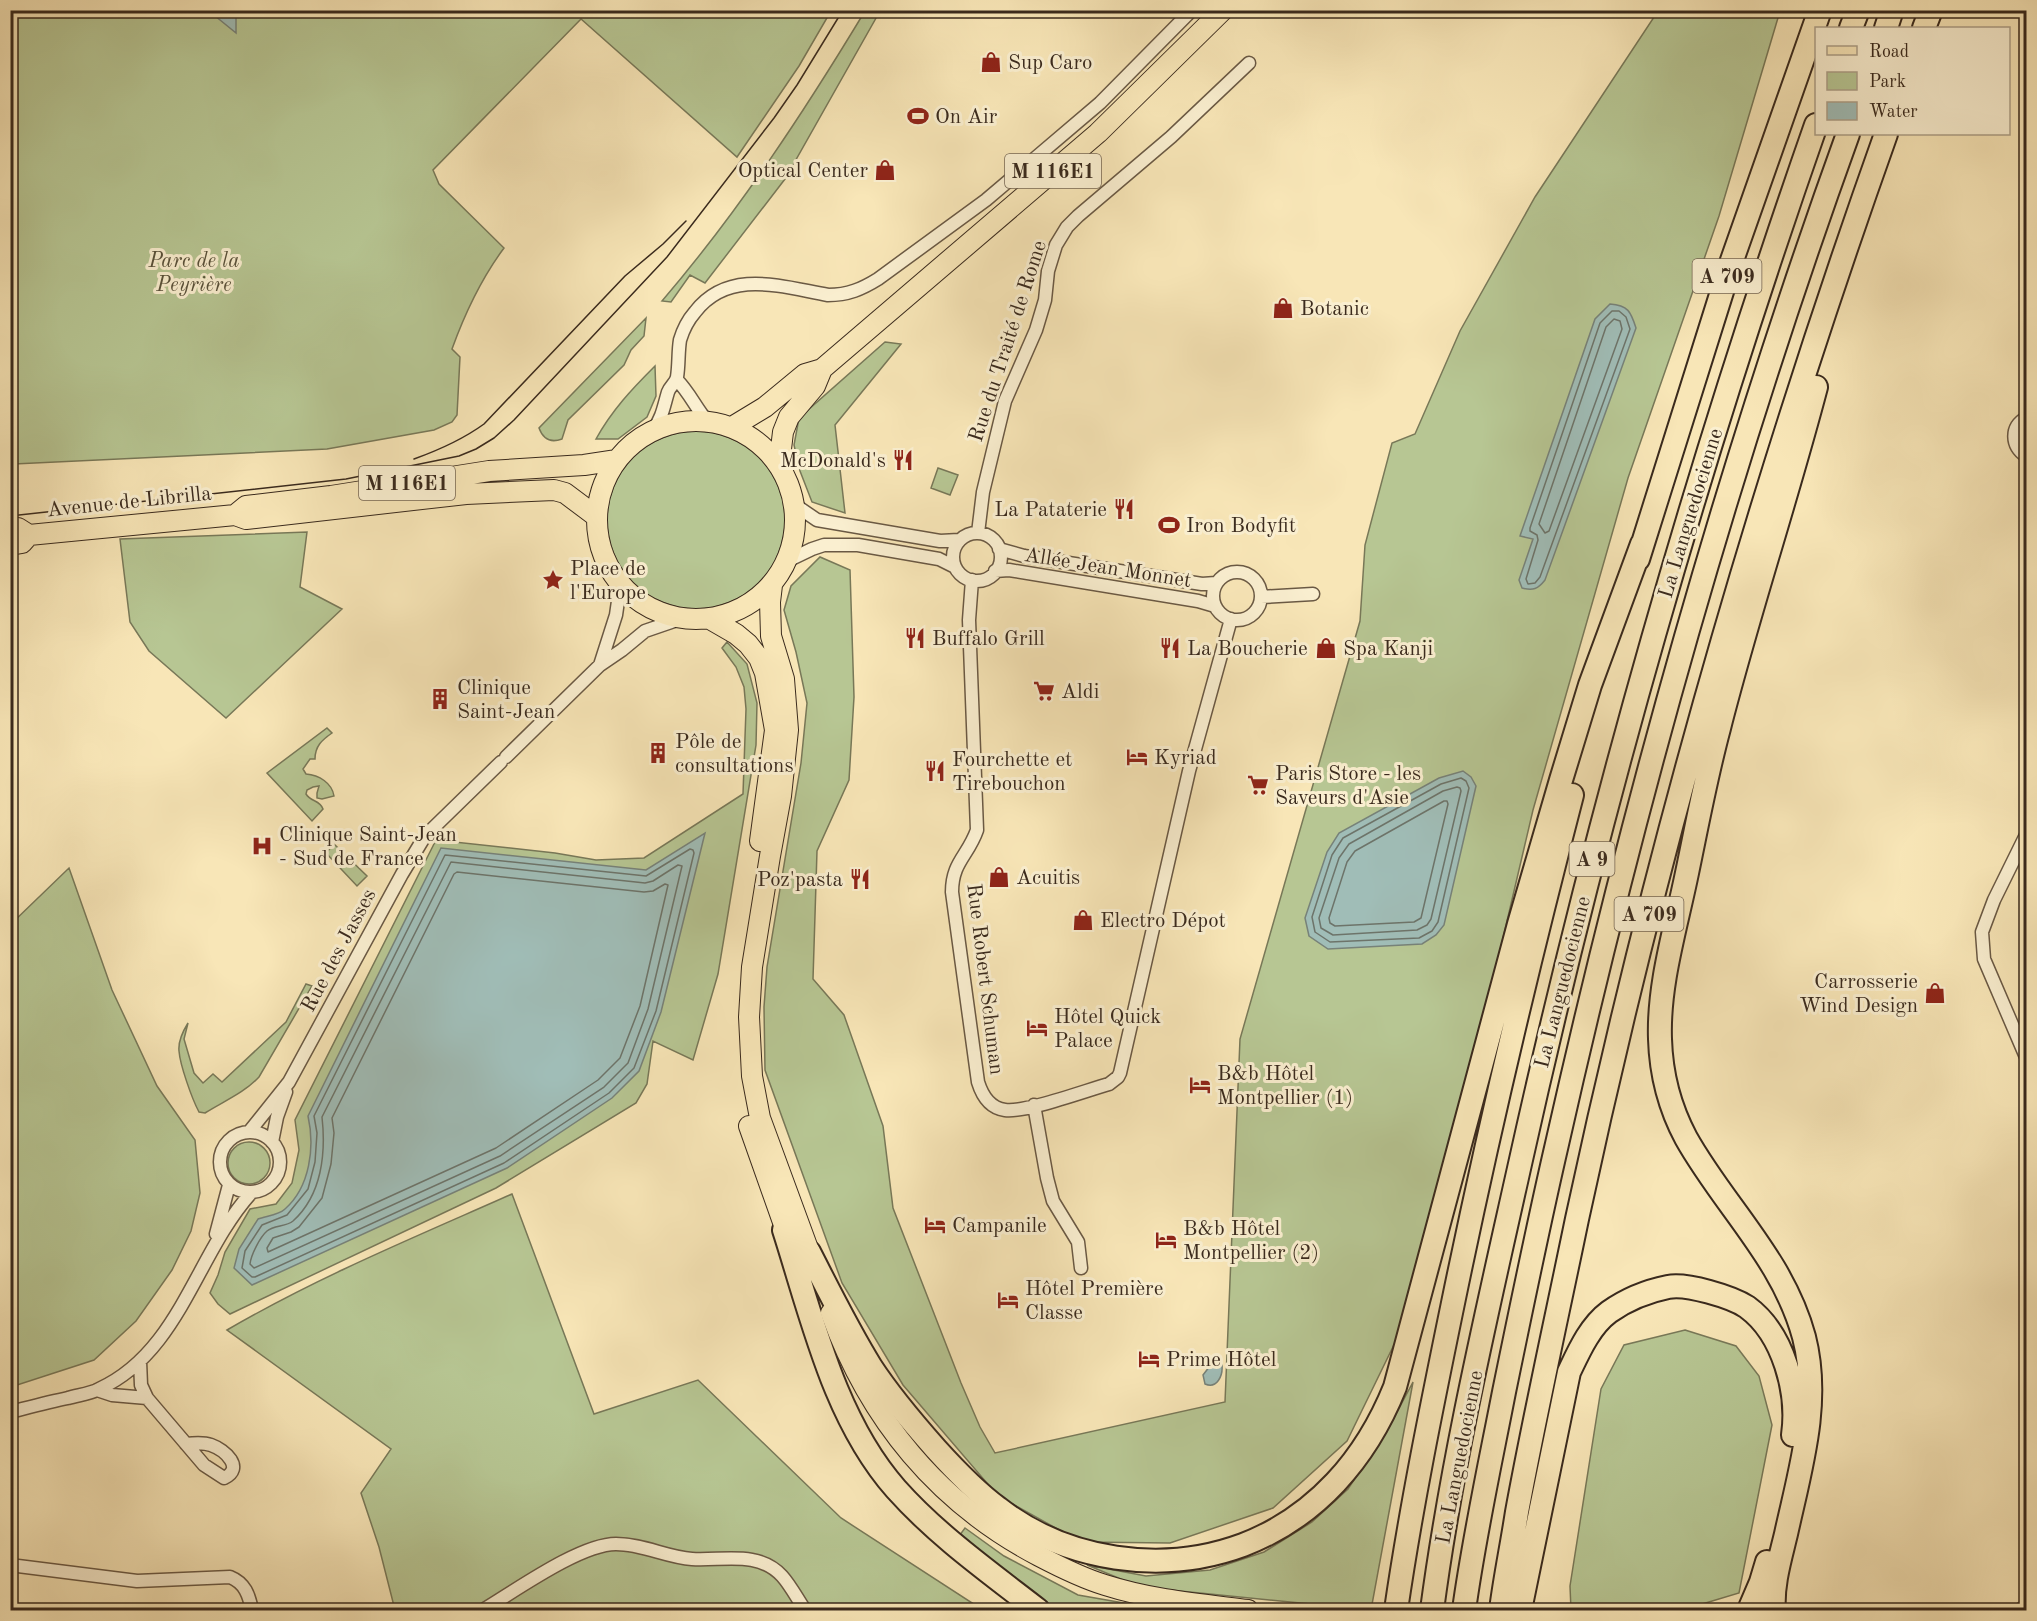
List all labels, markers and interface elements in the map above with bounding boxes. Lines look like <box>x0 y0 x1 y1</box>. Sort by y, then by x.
legend <box>1815 27 2010 135</box>
text: Road <box>1869 43 1909 61</box>
shop icon: Sup Caro <box>979 50 1003 74</box>
place label: Sup Caro <box>1008 53 1092 74</box>
text: Park <box>1869 73 1906 91</box>
text: Water <box>1869 103 1918 121</box>
sports icon: On Air <box>906 104 930 128</box>
place label: On Air <box>935 107 998 128</box>
road number: M 116E1 <box>1005 154 1101 188</box>
shop icon: Optical Center <box>873 158 897 182</box>
place label: Optical Center <box>738 161 868 182</box>
street label: Rue du Traité de Rome <box>966 238 1051 445</box>
park label: Parc de la Peyrière <box>148 251 239 296</box>
road number: A 709 <box>1692 259 1762 293</box>
shop icon: Botanic <box>1271 296 1295 320</box>
place label: Botanic <box>1300 299 1369 320</box>
street label: La Languedocienne <box>1656 426 1727 601</box>
restaurant icon: McDonald's <box>891 448 915 472</box>
place label: McDonald's <box>780 451 886 472</box>
road number: M 116E1 <box>359 466 455 500</box>
street label: Avenue de Librilla <box>46 483 213 522</box>
restaurant icon: La Pataterie <box>1112 497 1136 521</box>
place label: La Pataterie <box>994 500 1107 521</box>
sports icon: Iron Bodyfit <box>1157 513 1181 537</box>
place label: Iron Bodyfit <box>1186 516 1296 537</box>
street label: Allée Jean Monnet <box>1023 545 1193 592</box>
place label: Place de l'Europe <box>570 559 646 604</box>
place icon: Place de l'Europe <box>541 568 565 592</box>
restaurant icon: Buffalo Grill <box>903 626 927 650</box>
place label: Buffalo Grill <box>932 629 1045 650</box>
restaurant icon: La Boucherie <box>1158 636 1182 660</box>
shop icon: Spa Kanji <box>1314 636 1338 660</box>
place label: La Boucherie <box>1187 639 1308 660</box>
place label: Spa Kanji <box>1343 639 1433 660</box>
place label: Clinique Saint-Jean <box>457 678 555 723</box>
supermarket icon: Aldi <box>1032 679 1056 703</box>
place label: Aldi <box>1061 682 1099 703</box>
building icon: Clinique Saint-Jean <box>428 687 452 711</box>
place label: Pôle de consultations <box>675 732 794 777</box>
building icon: Pôle de consultations <box>646 741 670 765</box>
hotel icon: Kyriad <box>1125 745 1149 769</box>
place label: Kyriad <box>1154 748 1217 769</box>
place label: Fourchette et Tirebouchon <box>952 750 1072 795</box>
restaurant icon: Fourchette et Tirebouchon <box>923 759 947 783</box>
place label: Paris Store - les Saveurs d'Asie <box>1275 764 1421 809</box>
supermarket icon: Paris Store - les Saveurs d'Asie <box>1246 773 1270 797</box>
place label: Clinique Saint-Jean - Sud de France <box>279 825 457 870</box>
hospital icon: Clinique Saint-Jean - Sud de France <box>250 834 274 858</box>
road number: A 9 <box>1570 842 1614 876</box>
shop icon: Acuitis <box>987 865 1011 889</box>
restaurant icon: Poz'pasta <box>848 867 872 891</box>
place label: Acuitis <box>1016 868 1080 889</box>
place label: Poz'pasta <box>757 870 843 891</box>
street label: Rue Robert Schuman <box>962 882 1007 1076</box>
street label: Rue des Jasses <box>298 886 381 1016</box>
street label: La Languedocienne <box>1532 894 1595 1071</box>
road number: A 709 <box>1614 897 1684 931</box>
shop icon: Electro Dépot <box>1071 908 1095 932</box>
place label: Electro Dépot <box>1100 911 1226 932</box>
place label: Carrosserie Wind Design <box>1799 972 1918 1017</box>
shop icon: Carrosserie Wind Design <box>1923 981 1947 1005</box>
place label: Hôtel Quick Palace <box>1054 1007 1161 1052</box>
hotel icon: Hôtel Quick Palace <box>1025 1016 1049 1040</box>
place label: B&b Hôtel Montpellier (1) <box>1217 1064 1353 1109</box>
hotel icon: B&b Hôtel Montpellier (1) <box>1188 1073 1212 1097</box>
hotel icon: Campanile <box>923 1213 947 1237</box>
place label: Campanile <box>952 1216 1047 1237</box>
place label: B&b Hôtel Montpellier (2) <box>1183 1219 1319 1264</box>
hotel icon: B&b Hôtel Montpellier (2) <box>1154 1228 1178 1252</box>
place label: Hôtel Première Classe <box>1025 1279 1163 1324</box>
hotel icon: Hôtel Première Classe <box>996 1288 1020 1312</box>
hotel icon: Prime Hôtel <box>1137 1347 1161 1371</box>
place label: Prime Hôtel <box>1166 1350 1277 1371</box>
street label: La Languedocienne <box>1433 1369 1488 1546</box>

